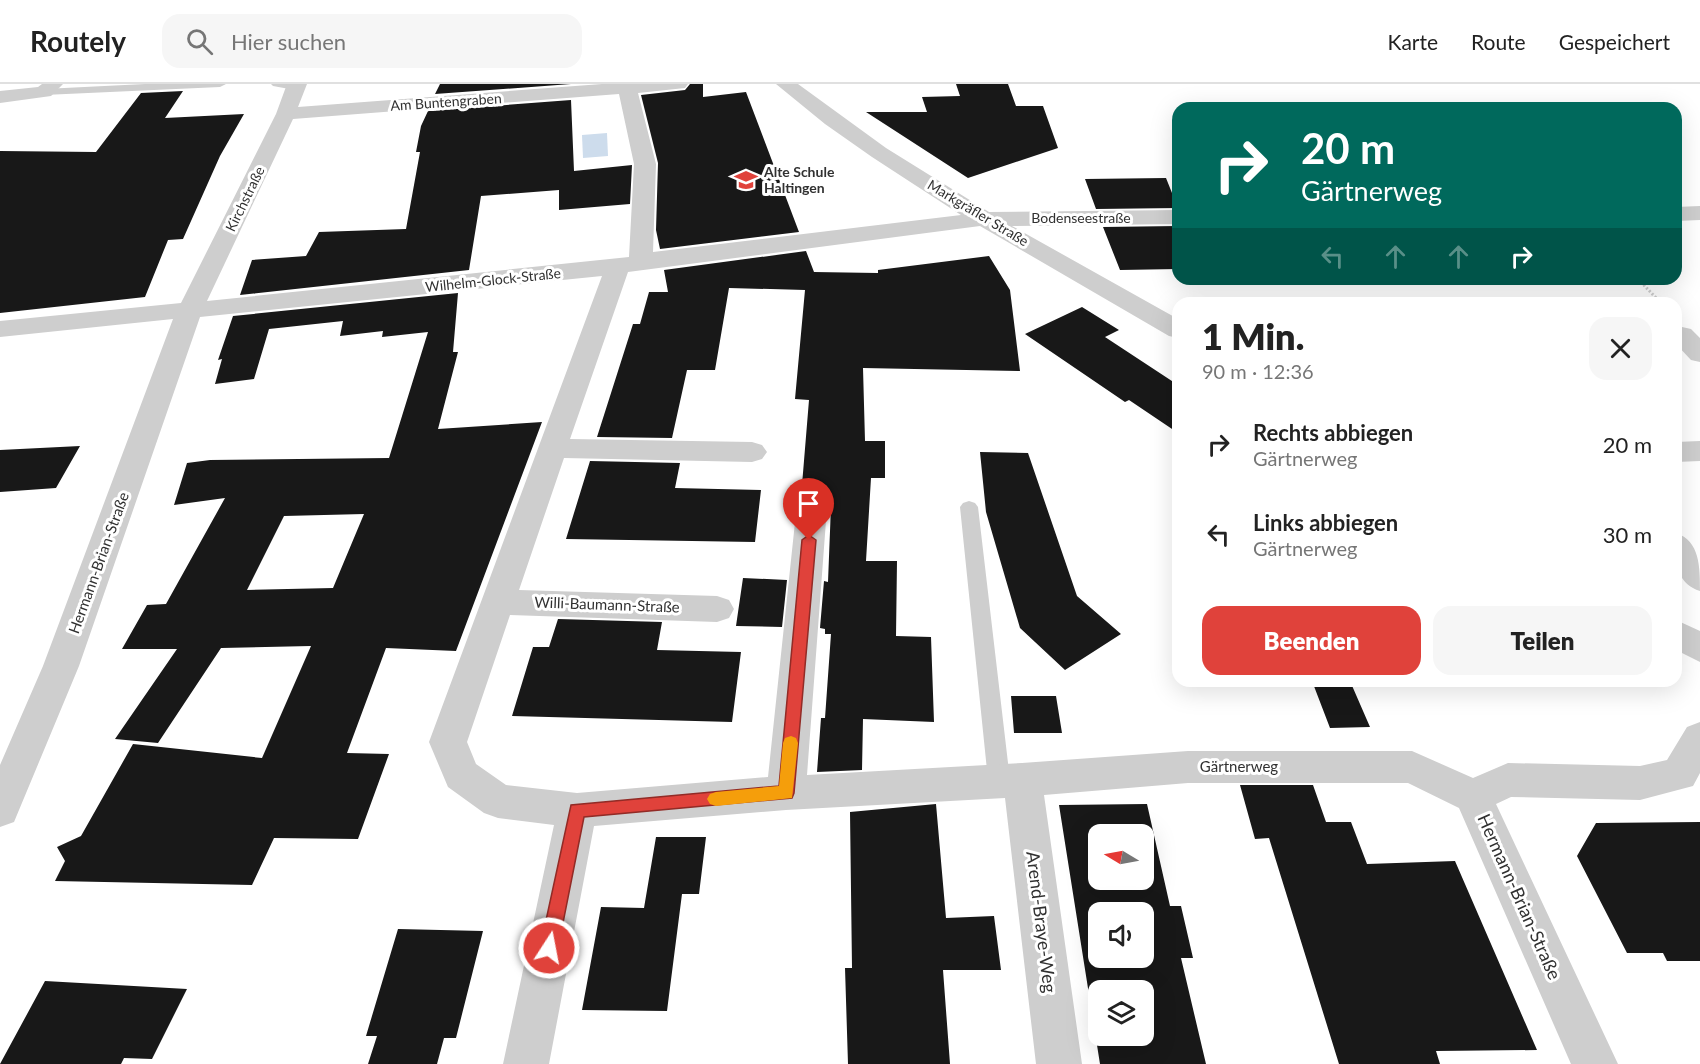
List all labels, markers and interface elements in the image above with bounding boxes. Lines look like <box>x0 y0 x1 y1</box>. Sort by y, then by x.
search box <box>162 14 582 68</box>
text: Routely <box>30 24 126 58</box>
icon: search <box>183 25 216 58</box>
text: Hier suchen <box>231 28 346 55</box>
text: Karte <box>1388 29 1438 54</box>
text: Route <box>1471 29 1526 54</box>
text: Gespeichert <box>1559 29 1670 54</box>
street label: Am Buntengraben <box>390 89 502 114</box>
text: 20 m <box>1301 123 1395 173</box>
icon: right <box>1202 126 1280 204</box>
street label: Kirchstraße <box>221 163 268 234</box>
place label: Alte Schule Haltingen <box>763 163 835 196</box>
school or university icon: Alte Schule Haltingen <box>733 167 759 193</box>
text: Gärtnerweg <box>1301 174 1442 207</box>
street label: Markgräfler Straße <box>925 176 1032 249</box>
street label: Bodenseestraße <box>1031 209 1131 226</box>
icon: left <box>1316 240 1349 273</box>
icon: ahead <box>1379 240 1412 273</box>
icon: ahead <box>1442 240 1475 273</box>
icon: right <box>1505 240 1538 273</box>
street label: Wilhelm-Glock-Straße <box>424 264 562 295</box>
text: 1 Min. <box>1202 314 1304 358</box>
button: close <box>1589 317 1652 380</box>
text: 90 m · 12:36 <box>1202 359 1314 383</box>
text: Rechts abbiegen <box>1253 419 1413 446</box>
icon: right <box>1202 428 1235 461</box>
text: 20 m <box>1603 431 1652 458</box>
text: Gärtnerweg <box>1253 446 1357 470</box>
pin <box>783 478 834 540</box>
icon: arrive <box>792 487 825 520</box>
street label: Hermann-Brian-Straße <box>64 489 132 636</box>
text: Links abbiegen <box>1253 509 1398 536</box>
icon: left <box>1202 518 1235 551</box>
text: 30 m <box>1603 521 1652 548</box>
text: Gärtnerweg <box>1253 536 1357 560</box>
street label: Willi-Baumann-Straße <box>534 592 680 616</box>
button: Beenden <box>1202 606 1421 675</box>
button: Teilen <box>1433 606 1652 675</box>
street label: Gärtnerweg <box>1200 757 1278 775</box>
street label: Hermann-Brian-Straße <box>1473 810 1566 983</box>
north arrow <box>1088 824 1154 890</box>
map controls <box>1088 824 1154 1046</box>
street label: Arend-Braye-Weg <box>1022 850 1062 994</box>
button: sound <box>1088 902 1154 968</box>
position arrow <box>517 916 581 980</box>
button: layers <box>1088 980 1154 1046</box>

